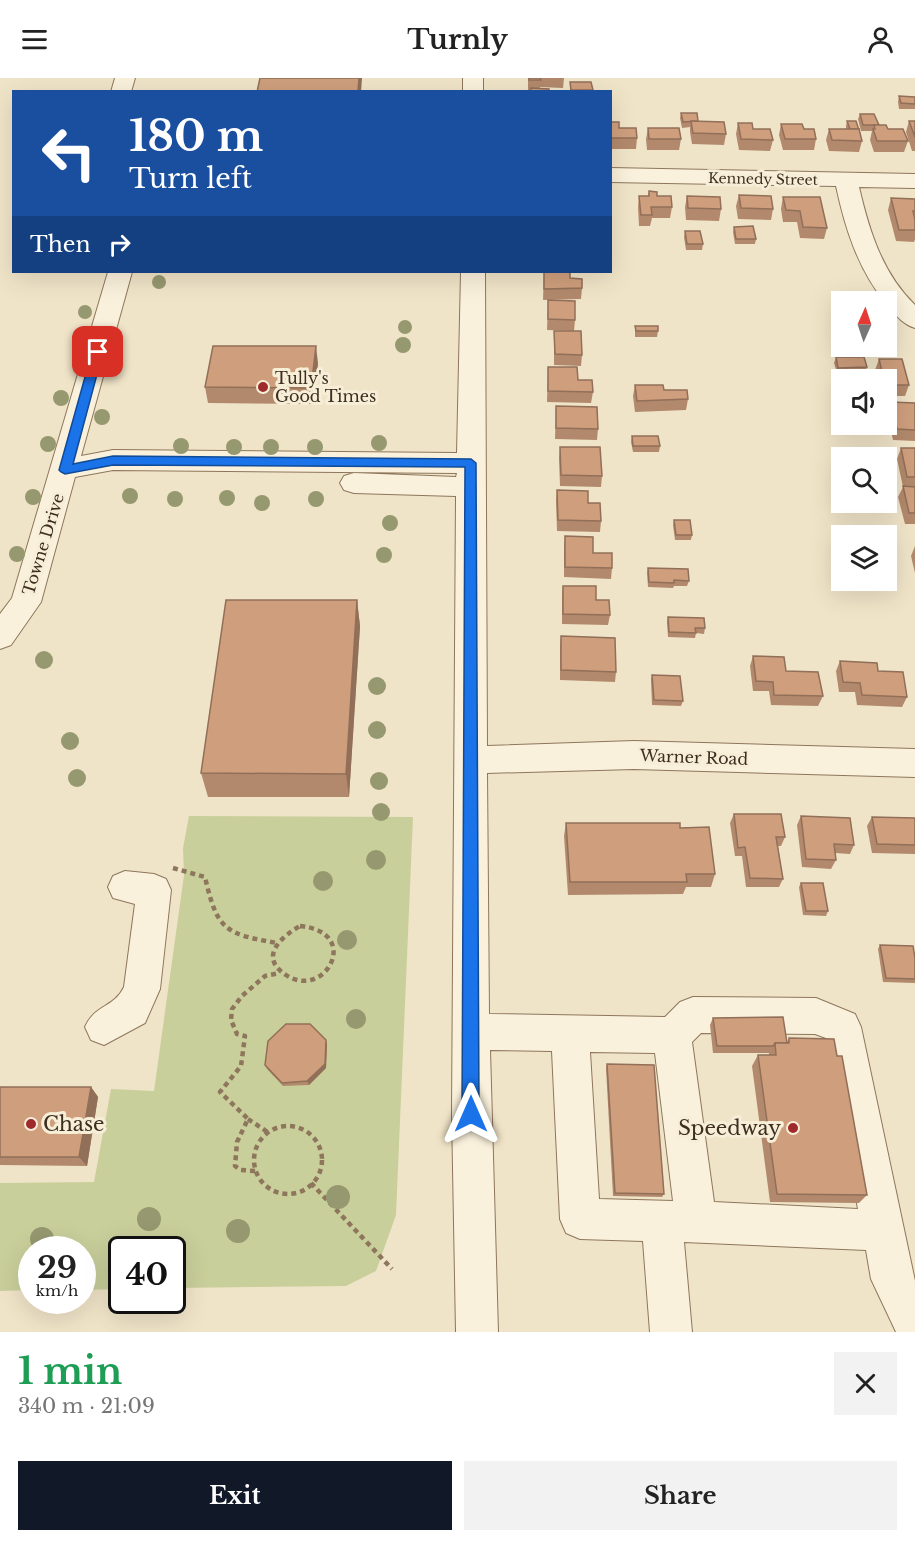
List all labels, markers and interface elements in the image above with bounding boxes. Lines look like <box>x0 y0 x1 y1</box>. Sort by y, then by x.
icon: menu <box>18 23 51 56</box>
text: Turnly <box>407 23 508 56</box>
icon: person <box>864 23 897 56</box>
text: 180 m <box>129 110 263 162</box>
icon: left <box>30 114 108 192</box>
text: Turn left <box>129 162 252 195</box>
street label: Kennedy Street <box>708 169 819 189</box>
icon: right <box>103 228 136 261</box>
text: Then <box>30 231 91 258</box>
north arrow <box>831 291 897 357</box>
map controls <box>831 291 897 591</box>
pin <box>72 326 123 377</box>
icon: arrive <box>81 335 114 368</box>
place label: Tully's Good Times <box>275 368 376 406</box>
button: sound <box>831 369 897 435</box>
marker: Tully's Good Times <box>256 380 270 394</box>
button: search <box>831 447 897 513</box>
street label: Towne Drive <box>18 491 68 597</box>
button: layers <box>831 525 897 591</box>
street label: Warner Road <box>638 745 749 769</box>
position arrow <box>439 1082 503 1146</box>
place label: Chase <box>43 1112 104 1136</box>
place label: Speedway <box>678 1116 781 1140</box>
marker: Chase <box>24 1117 38 1131</box>
marker: Speedway <box>786 1121 800 1135</box>
speed limit sign: 40 <box>108 1236 186 1314</box>
text: 29 <box>37 1249 77 1286</box>
text: km/h <box>36 1281 78 1300</box>
text: 1 min <box>18 1349 122 1394</box>
button: close <box>834 1352 897 1415</box>
text: 340 m · 21:09 <box>18 1394 155 1418</box>
button: Exit <box>18 1461 452 1530</box>
button: Share <box>464 1461 897 1530</box>

